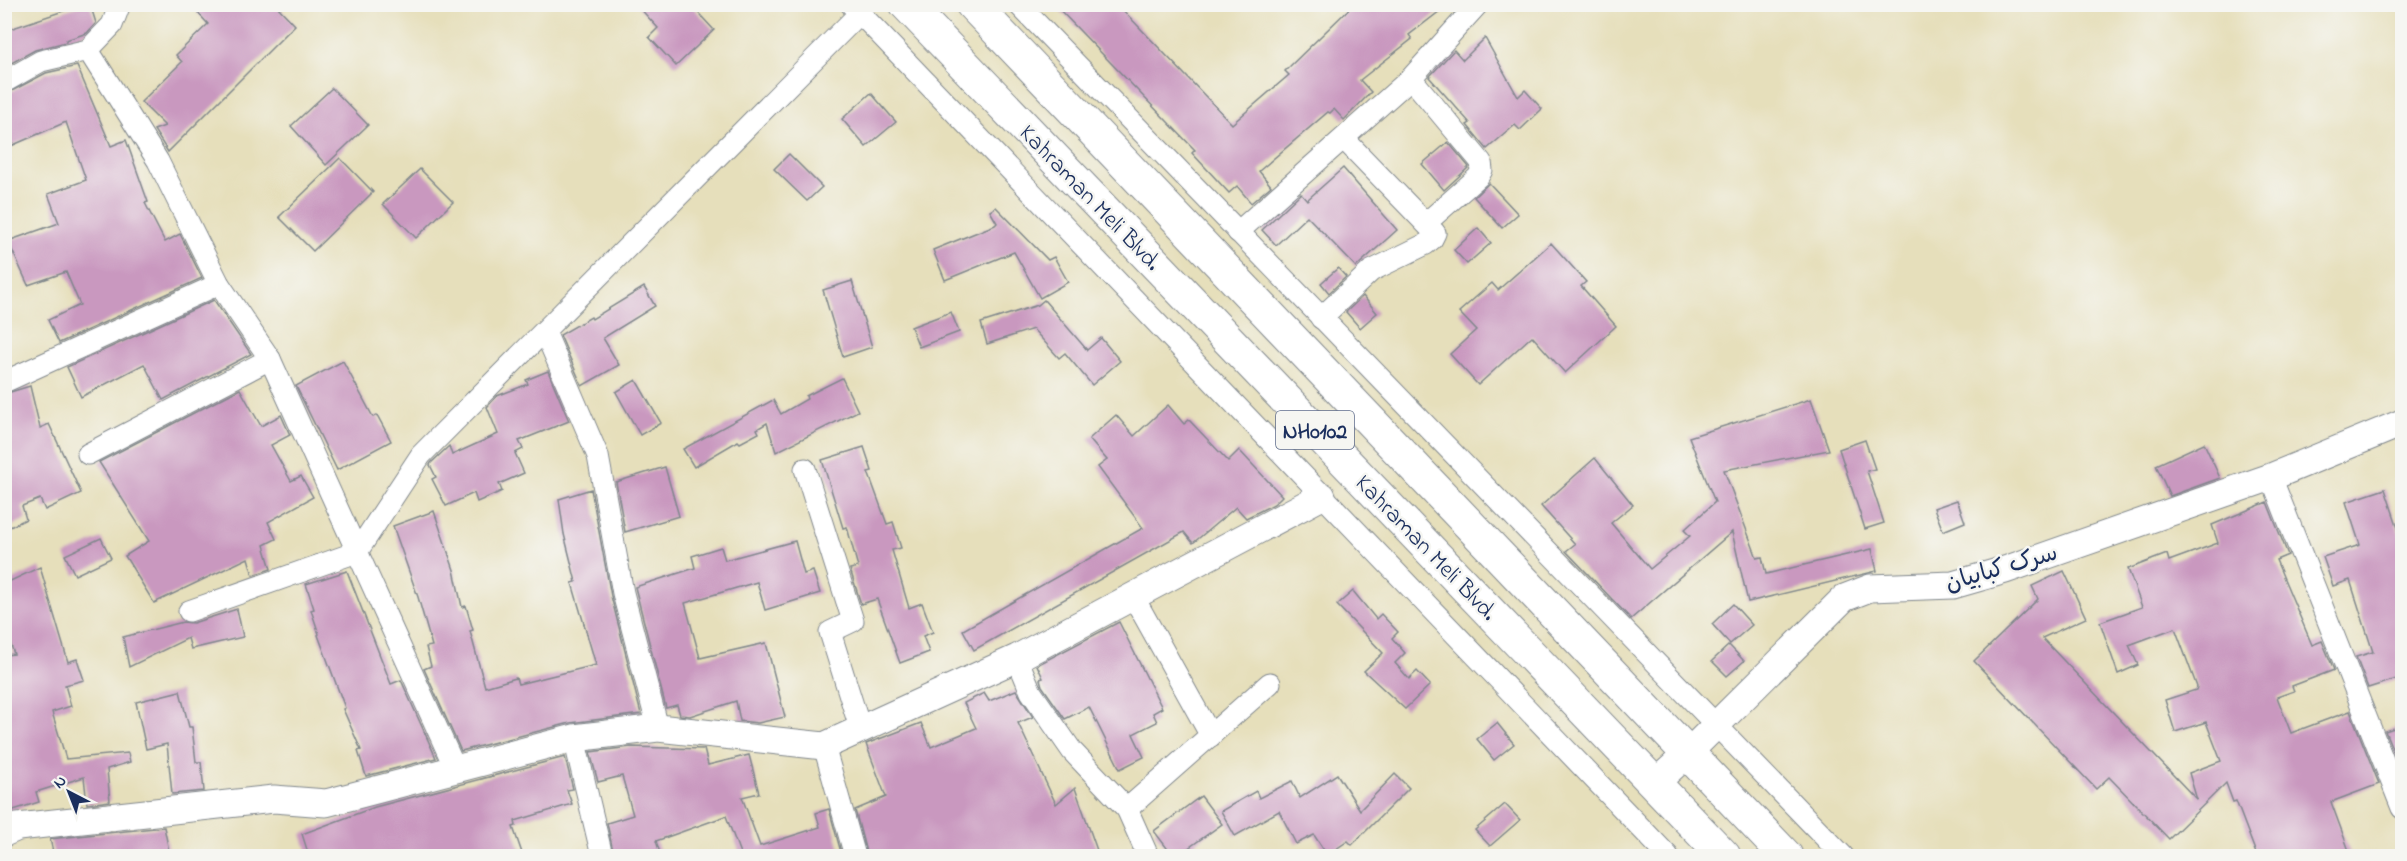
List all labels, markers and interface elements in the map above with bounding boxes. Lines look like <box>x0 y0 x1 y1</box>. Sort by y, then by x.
street label: Kahraman Meli Blvd. <box>1010 118 1169 280</box>
road number: NH0102 <box>1276 411 1354 449</box>
street label: Kahraman Meli Blvd. <box>1346 468 1505 630</box>
street label: سرک کبابیان <box>1941 537 2062 602</box>
north arrow <box>39 762 99 822</box>
text: N <box>48 770 72 795</box>

